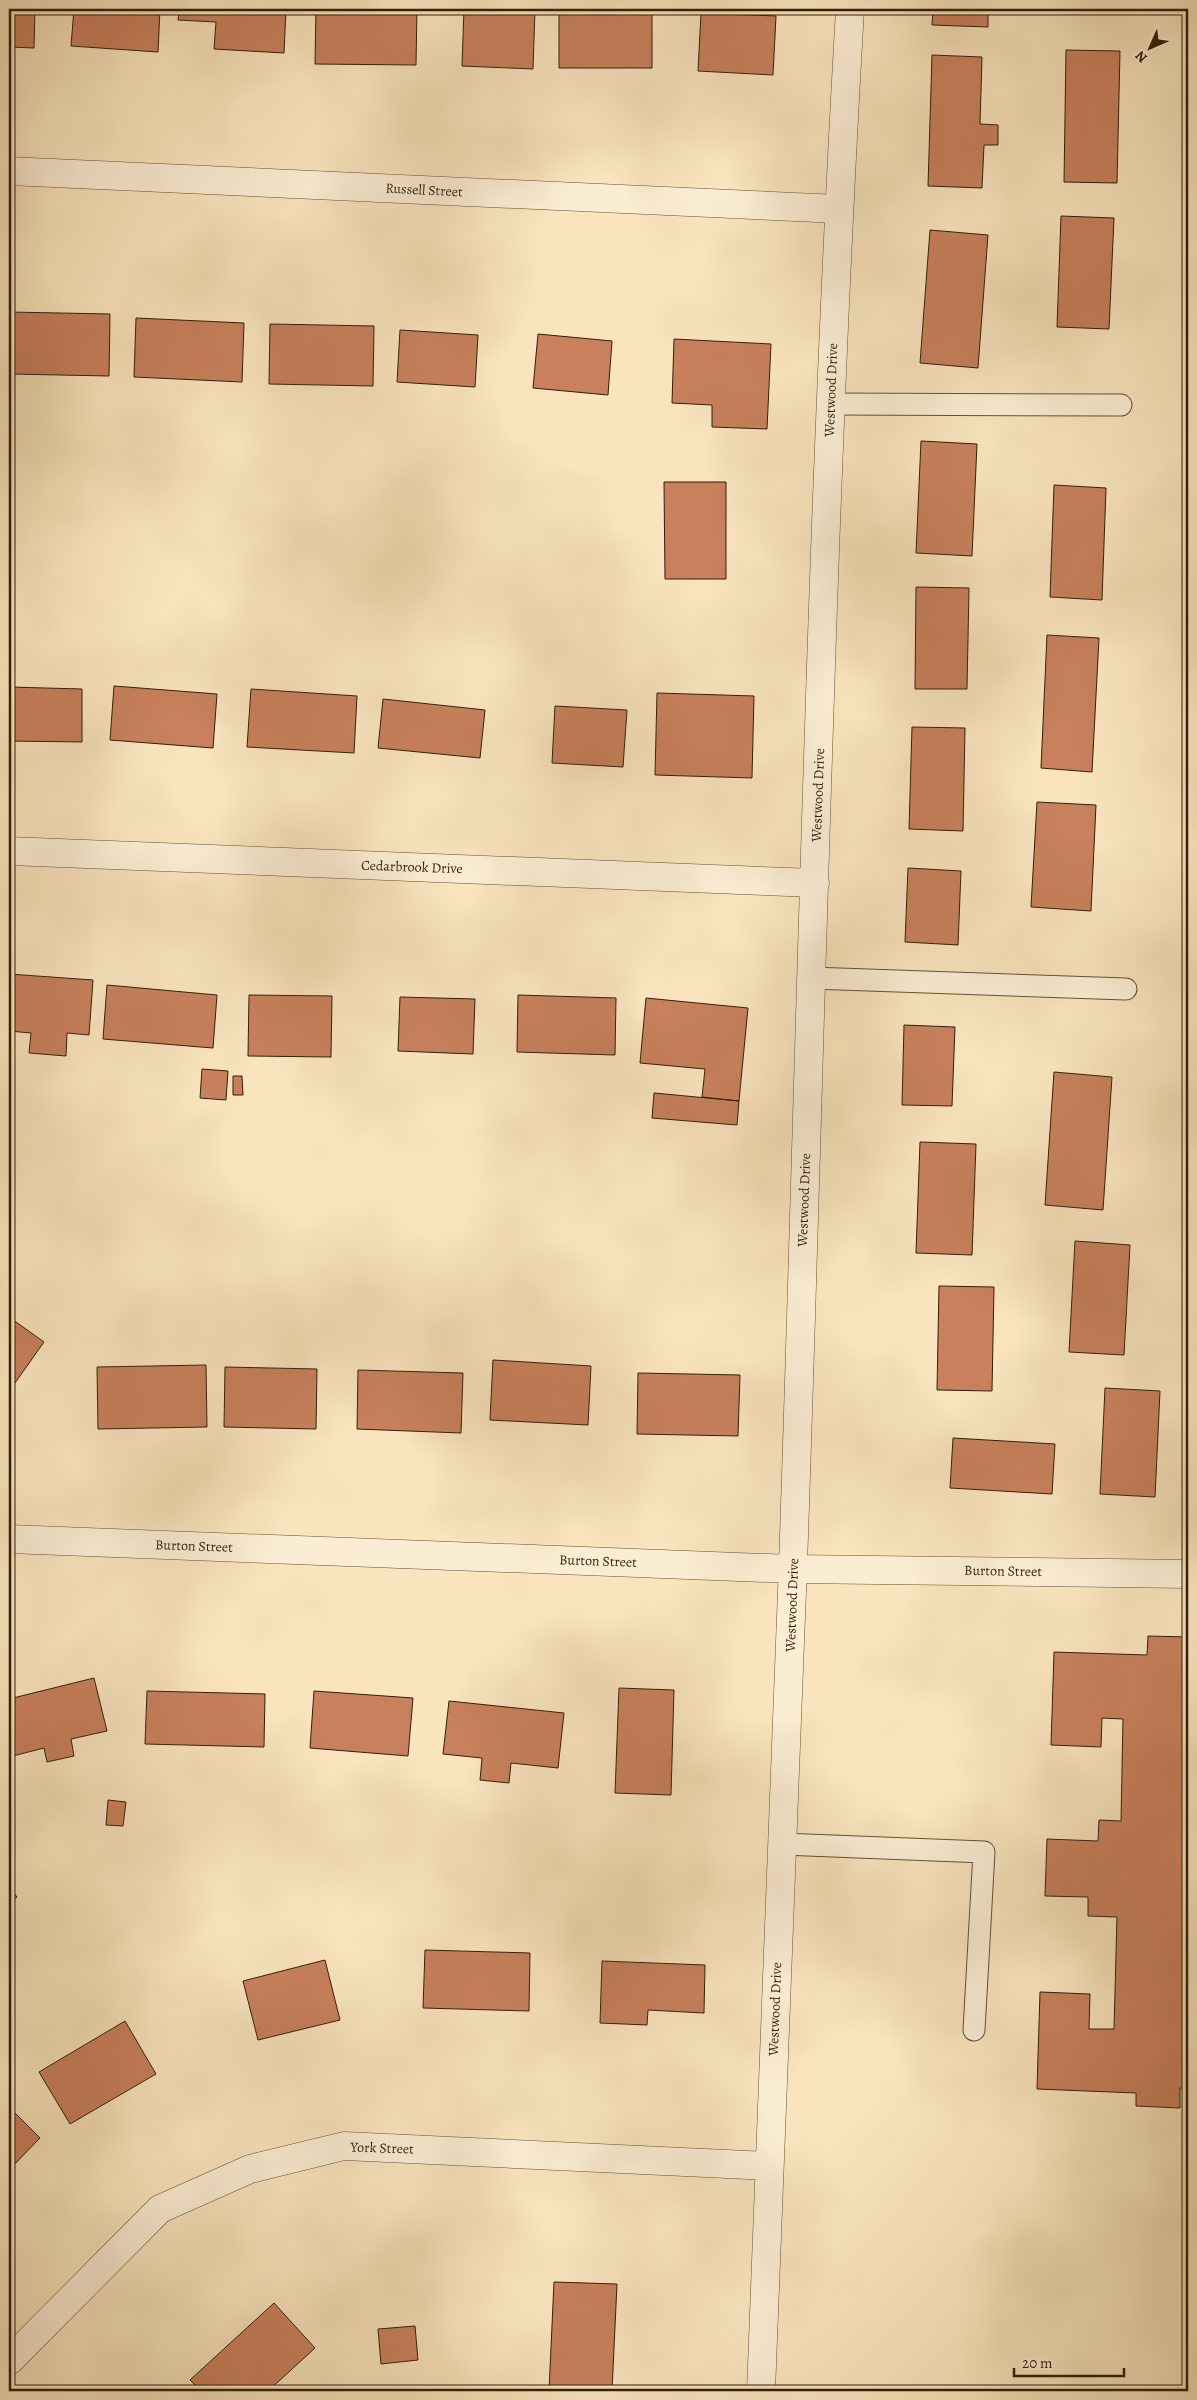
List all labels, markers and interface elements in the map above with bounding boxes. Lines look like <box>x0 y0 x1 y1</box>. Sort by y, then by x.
north arrow <box>1124 22 1174 72</box>
text: N <box>1131 47 1151 67</box>
street label: Russell Street <box>385 178 463 202</box>
street label: Westwood Drive <box>820 343 842 438</box>
street label: Westwood Drive <box>807 748 829 843</box>
street label: Cedarbrook Drive <box>361 856 463 878</box>
street label: Westwood Drive <box>793 1153 815 1248</box>
street label: Burton Street <box>155 1535 234 1557</box>
street label: Burton Street <box>559 1550 638 1572</box>
street label: Westwood Drive <box>781 1558 803 1653</box>
street label: Burton Street <box>964 1561 1042 1581</box>
street label: Westwood Drive <box>764 1962 786 2057</box>
street label: York Street <box>349 2137 414 2159</box>
scale bar <box>1014 2345 1124 2377</box>
text: 20 m <box>1022 2353 1053 2373</box>

